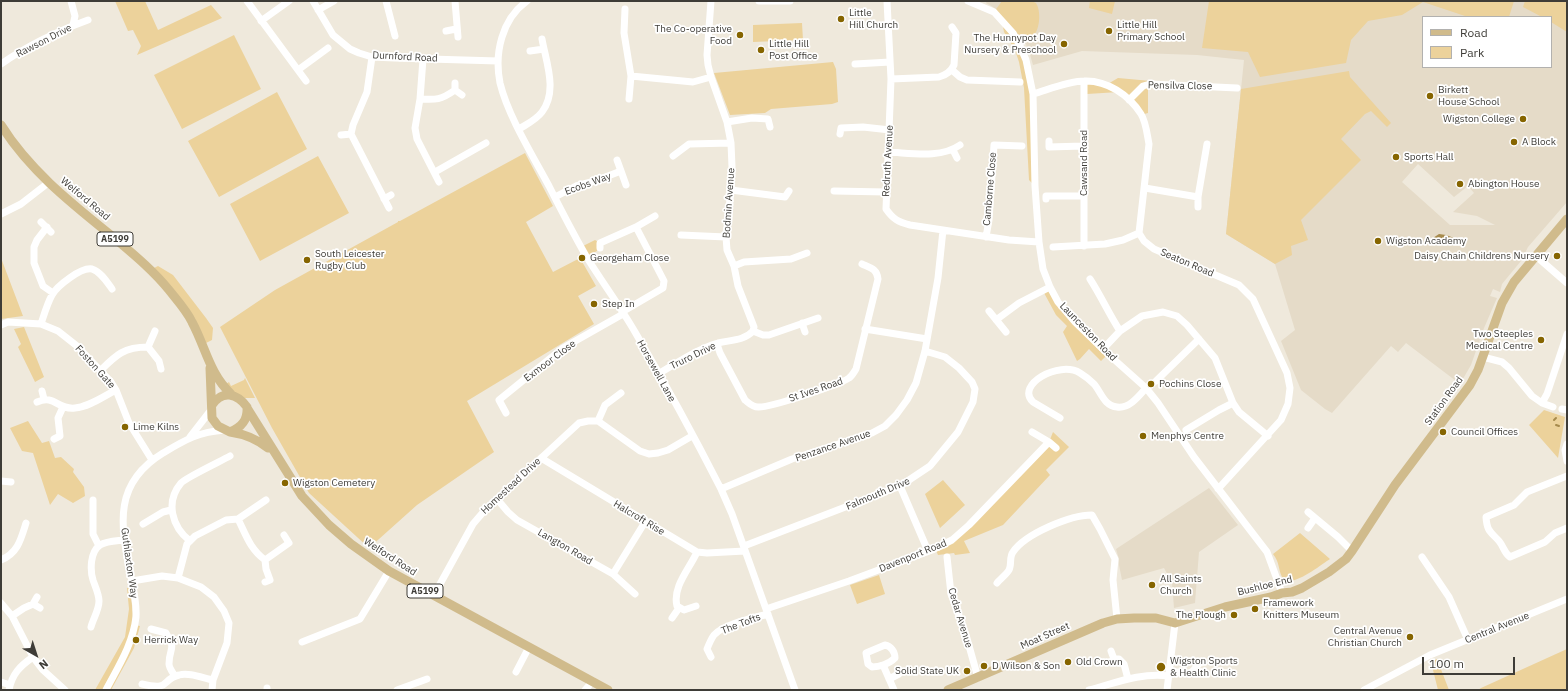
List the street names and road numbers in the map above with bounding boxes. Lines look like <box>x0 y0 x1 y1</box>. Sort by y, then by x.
street label: Rawson Drive <box>14 22 74 60</box>
street label: Durnford Road <box>372 49 438 65</box>
street label: Pensilva Close <box>1148 79 1212 93</box>
street label: Redruth Avenue <box>880 125 896 197</box>
street label: Cawsand Road <box>1078 130 1090 196</box>
street label: Camborne Close <box>981 152 999 226</box>
street label: Bodmin Avenue <box>721 167 737 239</box>
street label: Ecobs Way <box>563 170 613 198</box>
street label: Welford Road <box>58 175 112 223</box>
road number: A5199 <box>97 232 133 246</box>
street label: Seaton Road <box>1159 246 1215 280</box>
street label: Launceston Road <box>1057 300 1119 364</box>
street label: Exmoor Close <box>522 338 578 384</box>
street label: Horsewell Lane <box>634 338 678 404</box>
street label: Truro Drive <box>668 340 718 372</box>
street label: Foston Gate <box>72 343 118 391</box>
street label: Station Road <box>1422 374 1466 428</box>
street label: St Ives Road <box>787 375 845 405</box>
street label: Penzance Avenue <box>794 427 872 465</box>
street label: Homestead Drive <box>479 455 543 517</box>
street label: Falmouth Drive <box>844 475 912 513</box>
street label: Halcroft Rise <box>611 498 667 538</box>
street label: Langton Road <box>535 526 595 568</box>
street label: Guthlaxton Way <box>118 527 140 599</box>
street label: Welford Road <box>361 535 419 579</box>
street label: Davenport Road <box>877 537 949 575</box>
street label: Bushloe End <box>1236 573 1294 599</box>
road number: A5199 <box>407 584 443 598</box>
street label: Cedar Avenue <box>945 586 975 650</box>
street label: Central Avenue <box>1463 610 1531 646</box>
street label: The Tofts <box>719 611 763 637</box>
street label: Moat Street <box>1019 620 1071 652</box>

